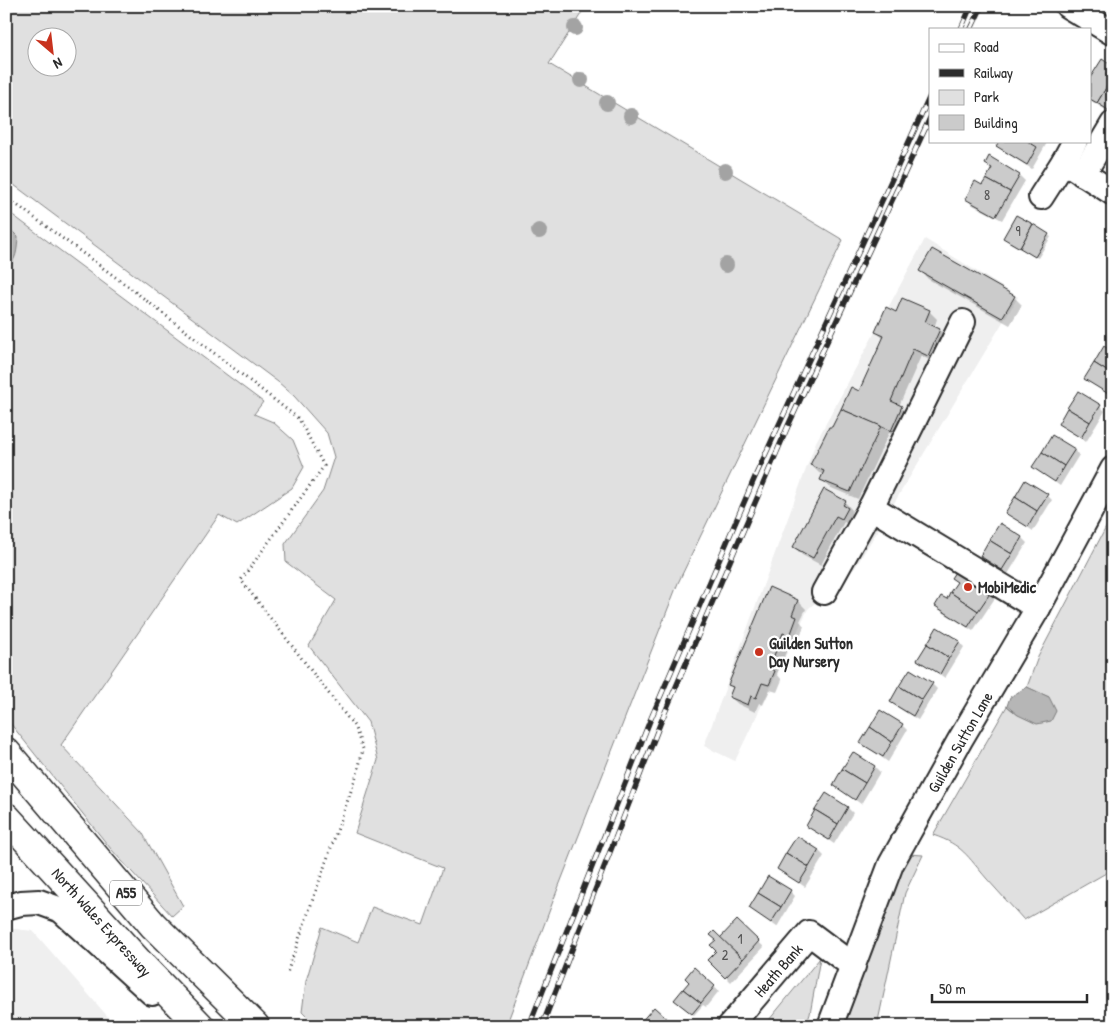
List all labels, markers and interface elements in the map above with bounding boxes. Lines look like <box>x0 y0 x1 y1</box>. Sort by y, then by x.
north arrow <box>28 28 78 78</box>
legend <box>929 28 1092 142</box>
text: Road <box>974 36 999 57</box>
text: N <box>50 54 66 74</box>
text: Railway <box>974 62 1013 83</box>
text: Park <box>974 86 999 107</box>
text: Building <box>974 112 1018 133</box>
house number: 8 <box>984 185 990 204</box>
house number: 9 <box>1015 221 1021 240</box>
place label: MobiMedic <box>978 576 1037 598</box>
marker: MobiMedic <box>962 581 974 593</box>
place label: Guilden Sutton Day Nursery <box>769 632 853 673</box>
marker: Guilden Sutton Day Nursery <box>753 646 765 658</box>
street label: Guilden Sutton Lane <box>922 687 998 797</box>
street label: North Wales Expressway <box>47 863 157 982</box>
road number: A55 <box>110 880 142 906</box>
house number: 1 <box>737 929 743 948</box>
street label: Heath Bank <box>749 938 808 1001</box>
house number: 2 <box>722 945 729 964</box>
scale bar <box>932 972 1086 1004</box>
text: 50 m <box>939 978 966 999</box>

